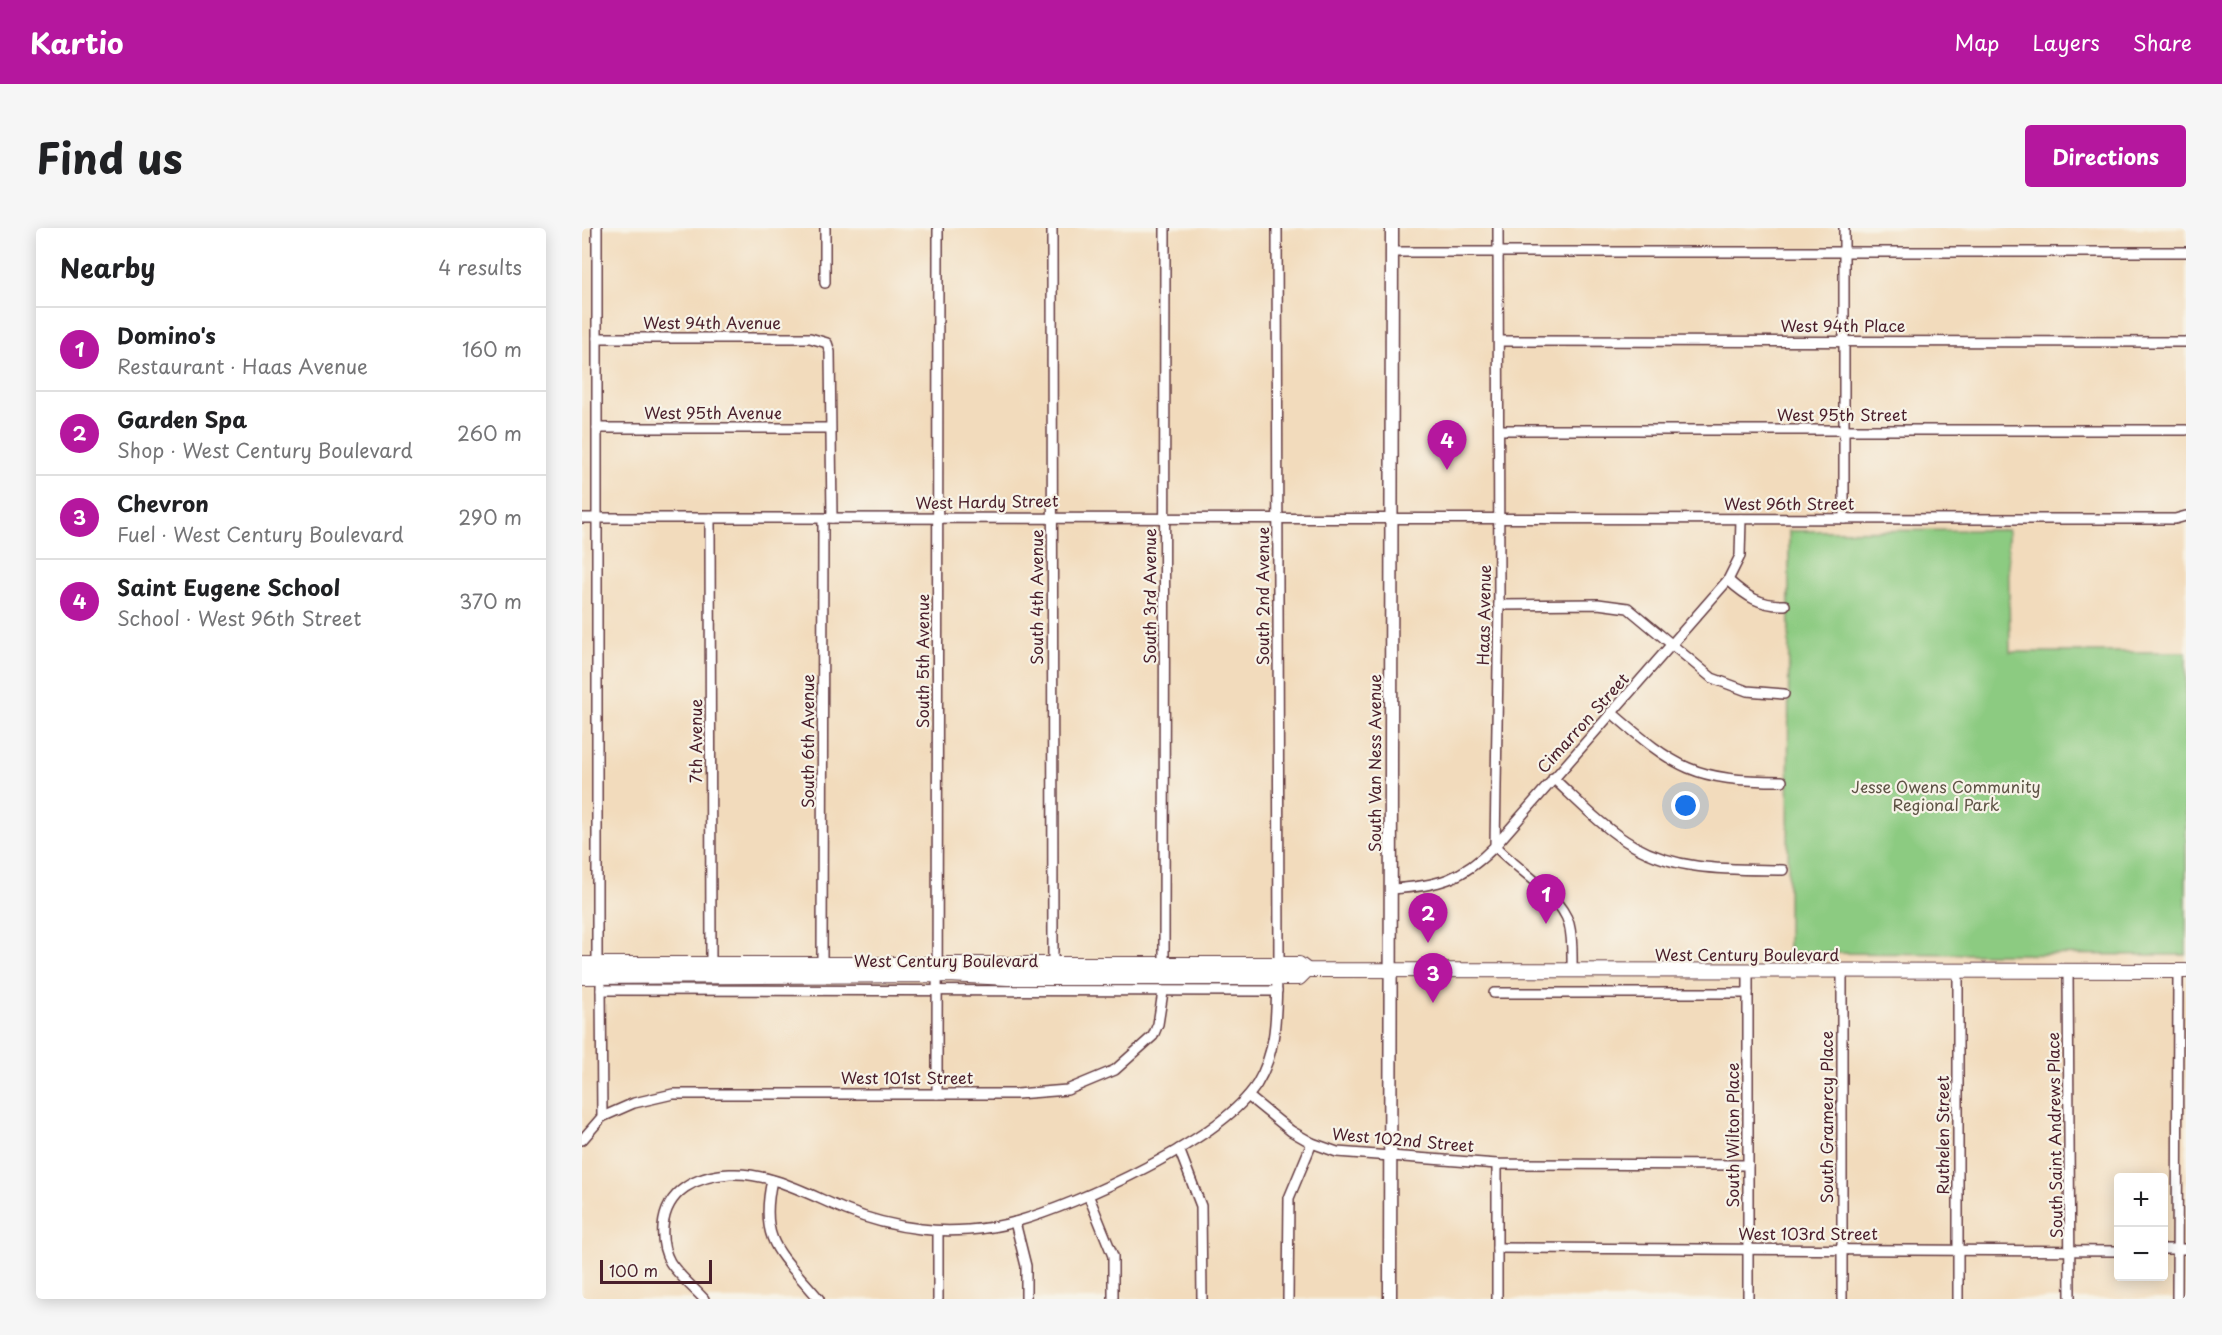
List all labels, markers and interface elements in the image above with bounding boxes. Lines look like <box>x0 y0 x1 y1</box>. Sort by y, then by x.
text: Kartio <box>30 21 124 64</box>
text: Map <box>1955 26 1999 58</box>
text: Layers <box>2032 26 2100 58</box>
text: Share <box>2133 26 2192 58</box>
text: Find us <box>36 125 183 188</box>
button: Directions <box>2025 125 2186 187</box>
text: Nearby <box>60 248 155 287</box>
text: 4 results <box>438 252 522 282</box>
street label: West 94th Avenue <box>643 310 781 334</box>
street label: West 94th Place <box>1781 313 1906 337</box>
text: Domino's <box>117 318 216 351</box>
text: 1 <box>75 334 84 364</box>
text: 160 m <box>462 334 522 364</box>
text: Restaurant · Haas Avenue <box>117 351 368 381</box>
street label: West 95th Avenue <box>644 400 782 424</box>
text: Garden Spa <box>117 402 247 435</box>
street label: West 95th Street <box>1777 402 1908 426</box>
text: 2 <box>72 418 87 448</box>
text: 260 m <box>457 418 522 448</box>
pin: 4 <box>1428 420 1466 470</box>
text: Shop · West Century Boulevard <box>117 435 413 465</box>
text: Chevron <box>117 486 209 519</box>
street label: West Hardy Street <box>915 488 1059 514</box>
street label: West 96th Street <box>1724 491 1855 515</box>
text: 3 <box>73 502 86 532</box>
text: 290 m <box>458 502 522 532</box>
text: Fuel · West Century Boulevard <box>117 519 404 549</box>
street label: South 2nd Avenue <box>1250 527 1274 665</box>
street label: South 3rd Avenue <box>1137 528 1161 664</box>
street label: South 4th Avenue <box>1024 529 1048 665</box>
street label: Haas Avenue <box>1470 564 1496 666</box>
text: Saint Eugene School <box>117 570 340 603</box>
text: 4 <box>73 586 86 616</box>
text: 370 m <box>459 586 522 616</box>
street label: South 5th Avenue <box>910 594 934 728</box>
text: School · West 96th Street <box>117 603 361 633</box>
street label: Cimarron Street <box>1531 666 1634 778</box>
street label: South 6th Avenue <box>795 674 819 808</box>
street label: South Van Ness Avenue <box>1362 674 1386 852</box>
street label: 7th Avenue <box>683 699 707 783</box>
park label: Jesse Owens Community Regional Park <box>1851 774 2041 816</box>
your location <box>1671 791 1700 820</box>
pin: 1 <box>1526 874 1566 924</box>
pin: 2 <box>1408 894 1448 943</box>
street label: West Century Boulevard <box>1655 942 1839 966</box>
street label: West Century Boulevard <box>854 948 1038 972</box>
pin: 3 <box>1414 954 1452 1003</box>
street label: South Gramercy Place <box>1814 1031 1838 1203</box>
street label: South Saint Andrews Place <box>2040 1032 2068 1238</box>
street label: South Wilton Place <box>1720 1062 1744 1208</box>
street label: West 101st Street <box>841 1065 974 1089</box>
street label: Ruthelen Street <box>1930 1075 1954 1195</box>
street label: West 102nd Street <box>1331 1121 1476 1157</box>
map controls <box>2114 1173 2168 1281</box>
button: + <box>2114 1173 2168 1227</box>
street label: West 103rd Street <box>1738 1221 1878 1245</box>
button: − <box>2114 1227 2168 1281</box>
scale bar <box>600 1257 712 1284</box>
text: 100 m <box>609 1258 658 1282</box>

